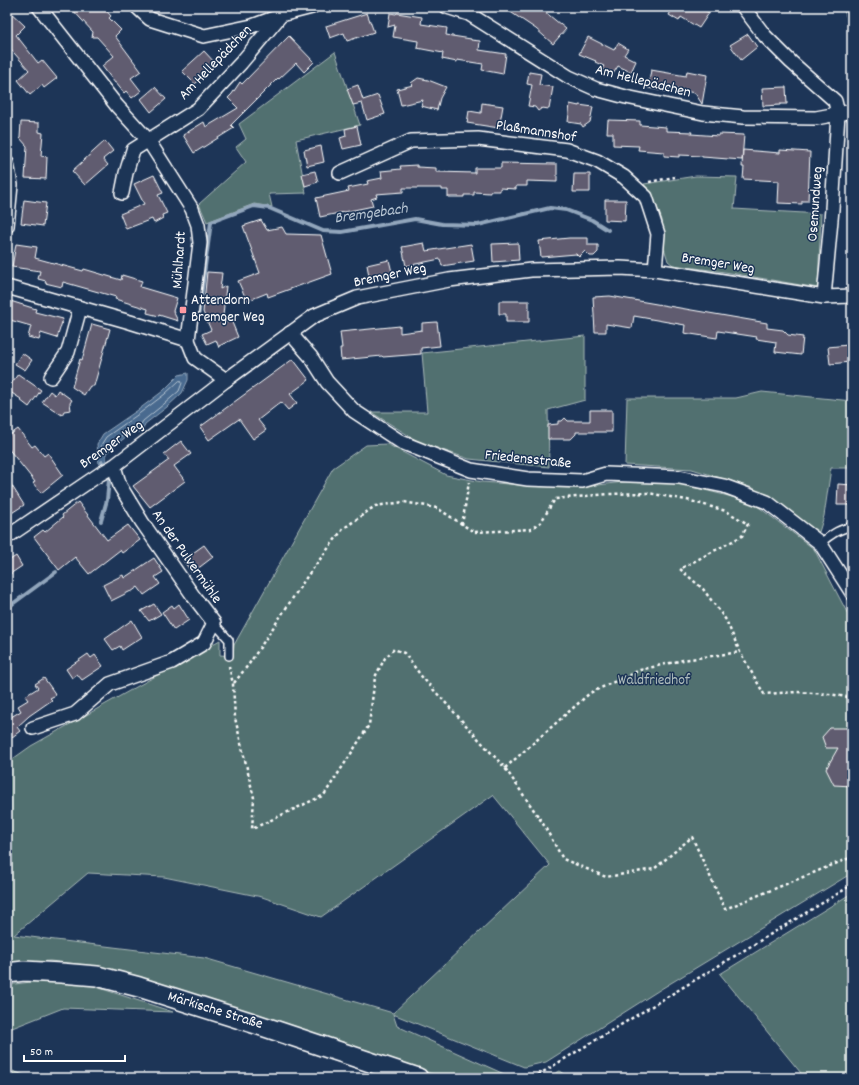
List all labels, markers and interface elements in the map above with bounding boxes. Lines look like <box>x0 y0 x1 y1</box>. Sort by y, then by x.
street label: Am Hellepädchen <box>174 20 258 106</box>
street label: Am Hellepädchen <box>593 59 693 105</box>
street label: Plaßmannshof <box>494 115 578 149</box>
street label: Osemundweg <box>802 166 830 242</box>
water label: Bremgebach <box>333 197 410 231</box>
street label: Mühlhardt <box>167 230 193 290</box>
street label: Bremger Weg <box>680 247 756 281</box>
street label: Bremger Weg <box>352 258 428 294</box>
place label: Attendorn Bremger Weg <box>191 290 265 329</box>
marker: Attendorn Bremger Weg <box>178 305 188 315</box>
street label: Bremger Weg <box>76 415 148 475</box>
street label: Friedensstraße <box>484 445 573 476</box>
street label: An der Pulvermühle <box>145 506 227 609</box>
park label: Waldfriedhof <box>618 670 691 692</box>
street label: Märkische Straße <box>165 986 266 1036</box>
scale bar <box>24 1037 125 1063</box>
text: 50 m <box>30 1044 53 1061</box>

